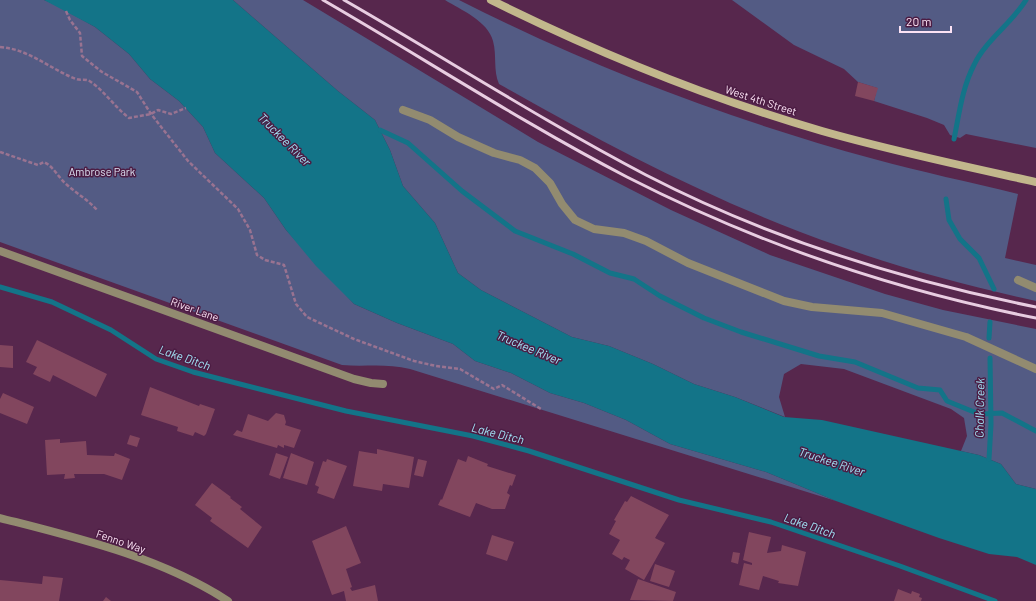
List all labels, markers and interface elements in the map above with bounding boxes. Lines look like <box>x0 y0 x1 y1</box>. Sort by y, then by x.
scale bar <box>900 8 951 34</box>
text: 20 m <box>906 14 932 28</box>
street label: West 4th Street <box>724 82 798 118</box>
water label: Truckee River <box>256 110 315 169</box>
park label: Ambrose Park <box>69 165 136 178</box>
street label: River Lane <box>169 294 221 324</box>
water label: Truckee River <box>495 327 564 367</box>
water label: Lake Ditch <box>157 342 213 372</box>
water label: Chalk Creek <box>971 378 987 438</box>
water label: Lake Ditch <box>470 420 526 446</box>
water label: Truckee River <box>797 444 868 479</box>
water label: Lake Ditch <box>782 510 838 540</box>
street label: Fenno Way <box>95 526 147 556</box>

